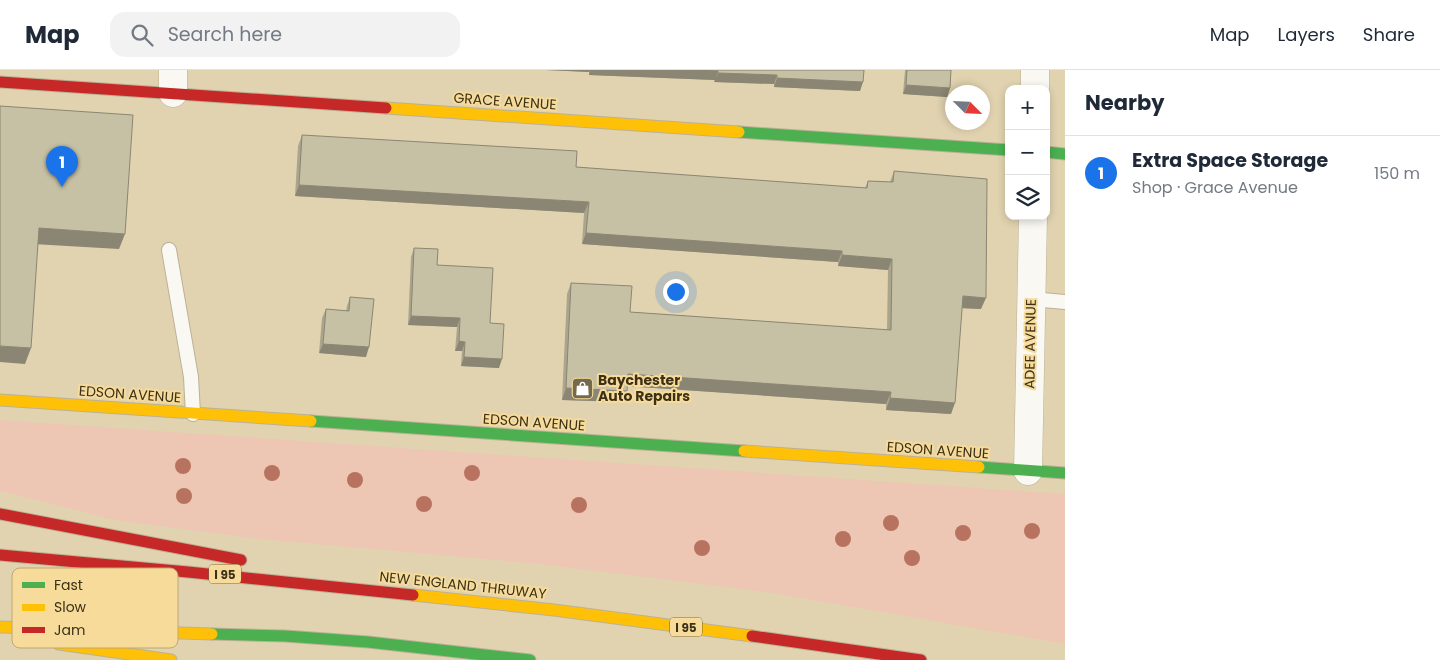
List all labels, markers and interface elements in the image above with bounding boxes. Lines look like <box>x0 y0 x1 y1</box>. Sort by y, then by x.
search box <box>110 12 460 57</box>
text: Map <box>25 18 80 51</box>
icon: search <box>128 21 156 49</box>
text: Search here <box>168 21 282 48</box>
text: Map <box>1210 22 1250 47</box>
text: Layers <box>1278 22 1335 47</box>
text: Share <box>1363 22 1415 47</box>
north arrow <box>945 85 990 130</box>
map controls <box>1005 85 1050 220</box>
button: + <box>1005 85 1050 130</box>
street label: GRACE AVENUE <box>453 87 557 115</box>
text: Nearby <box>1085 88 1165 117</box>
button: − <box>1005 130 1050 175</box>
pin: 1 <box>46 146 78 187</box>
text: Extra Space Storage <box>1132 147 1328 174</box>
text: 1 <box>1098 162 1104 185</box>
text: 150 m <box>1374 162 1420 185</box>
button: layers <box>1005 175 1050 220</box>
text: Shop · Grace Avenue <box>1132 176 1298 199</box>
your location <box>663 279 689 305</box>
street label: ADEE AVENUE <box>1019 299 1041 389</box>
place label: Baychester Auto Repairs <box>598 370 690 406</box>
shop icon: Baychester Auto Repairs <box>570 376 594 400</box>
street label: EDSON AVENUE <box>78 380 182 408</box>
street label: EDSON AVENUE <box>482 408 586 436</box>
street label: EDSON AVENUE <box>886 436 990 464</box>
road number: I 95 <box>209 564 241 584</box>
street label: NEW ENGLAND THRUWAY <box>379 566 547 604</box>
legend <box>12 568 178 648</box>
text: Fast <box>54 575 83 595</box>
text: Slow <box>54 597 87 617</box>
road number: I 95 <box>670 618 702 636</box>
text: Jam <box>54 620 85 640</box>

